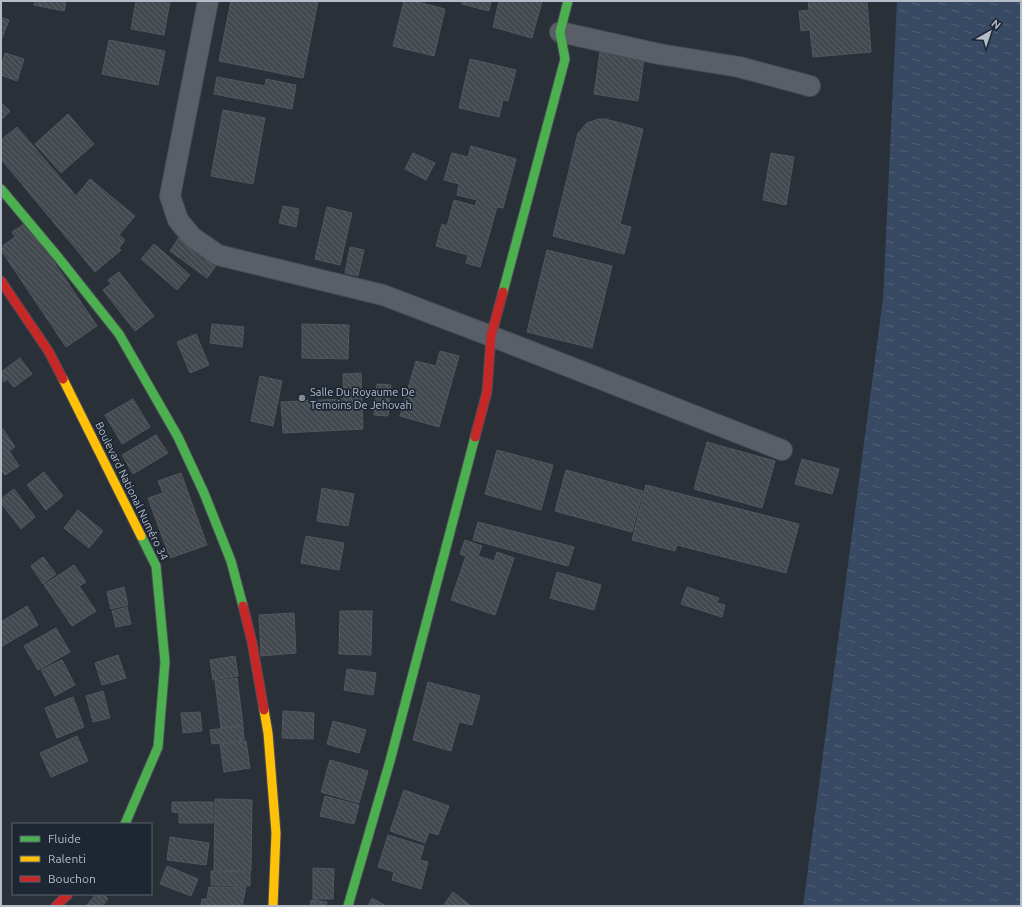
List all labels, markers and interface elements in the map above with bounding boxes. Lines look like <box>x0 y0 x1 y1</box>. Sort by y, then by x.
north arrow <box>970 12 1010 52</box>
text: N <box>989 17 1003 31</box>
place label: Salle Du Royaume De Temoins De Jehovah <box>310 386 415 411</box>
marker: Salle Du Royaume De Temoins De Jehovah <box>297 393 307 403</box>
street label: Boulevard National Numéro 34 <box>93 420 171 562</box>
legend <box>12 823 152 895</box>
text: Fluide <box>48 832 81 845</box>
text: Ralenti <box>48 852 86 865</box>
text: Bouchon <box>48 872 96 885</box>

